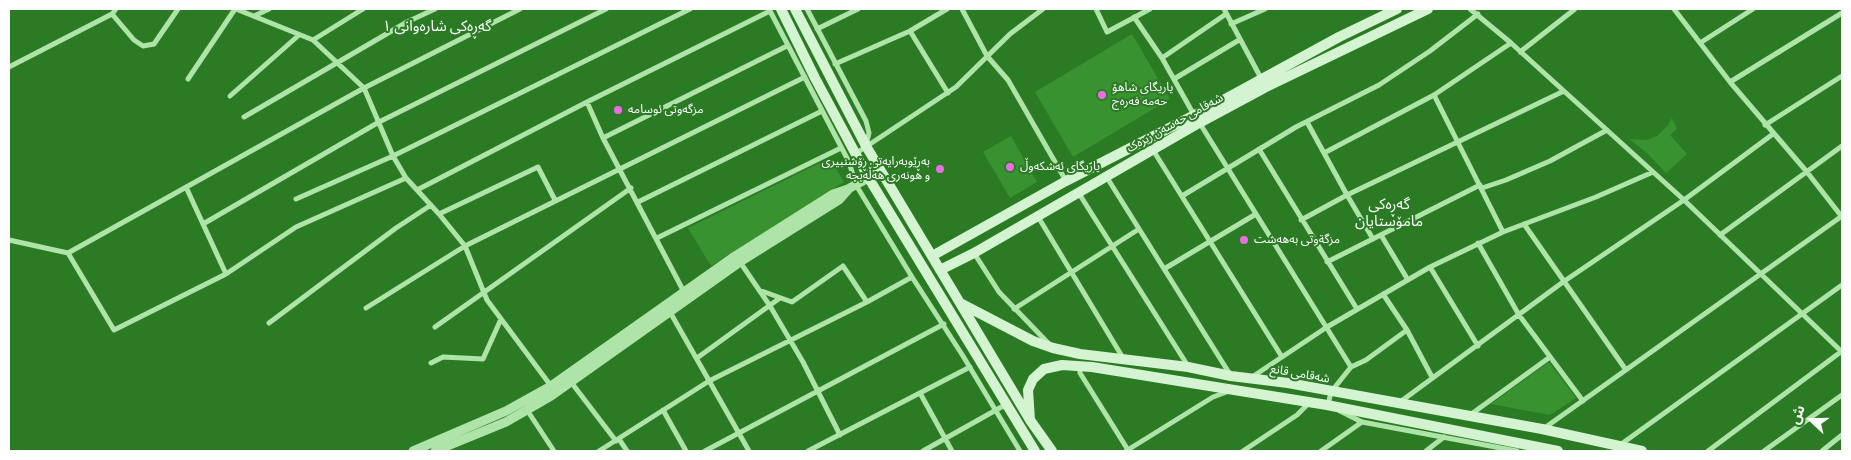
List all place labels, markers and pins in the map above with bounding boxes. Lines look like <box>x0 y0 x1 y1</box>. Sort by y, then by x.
place label: یاریگای شاهۆ حەمە فەرەج <box>1112 81 1173 109</box>
marker: یاریگای شاهۆ حەمە فەرەج <box>1096 89 1108 101</box>
place label: مزگەوتی ئوسامە <box>628 103 704 117</box>
marker: مزگەوتی ئوسامە <box>612 104 624 116</box>
place label: بەڕێوبەرایەتی ڕۆشنبیری و هونەری هەڵەبجە <box>821 155 930 183</box>
place label: یاریگای ئەشکەوڵ <box>1020 160 1100 174</box>
marker: یاریگای ئەشکەوڵ <box>1004 161 1016 173</box>
marker: بەڕێوبەرایەتی ڕۆشنبیری و هونەری هەڵەبجە <box>934 163 946 175</box>
place label: مزگةوتى بەھەشت <box>1254 233 1340 247</box>
marker: مزگةوتى بەھەشت <box>1238 234 1250 246</box>

